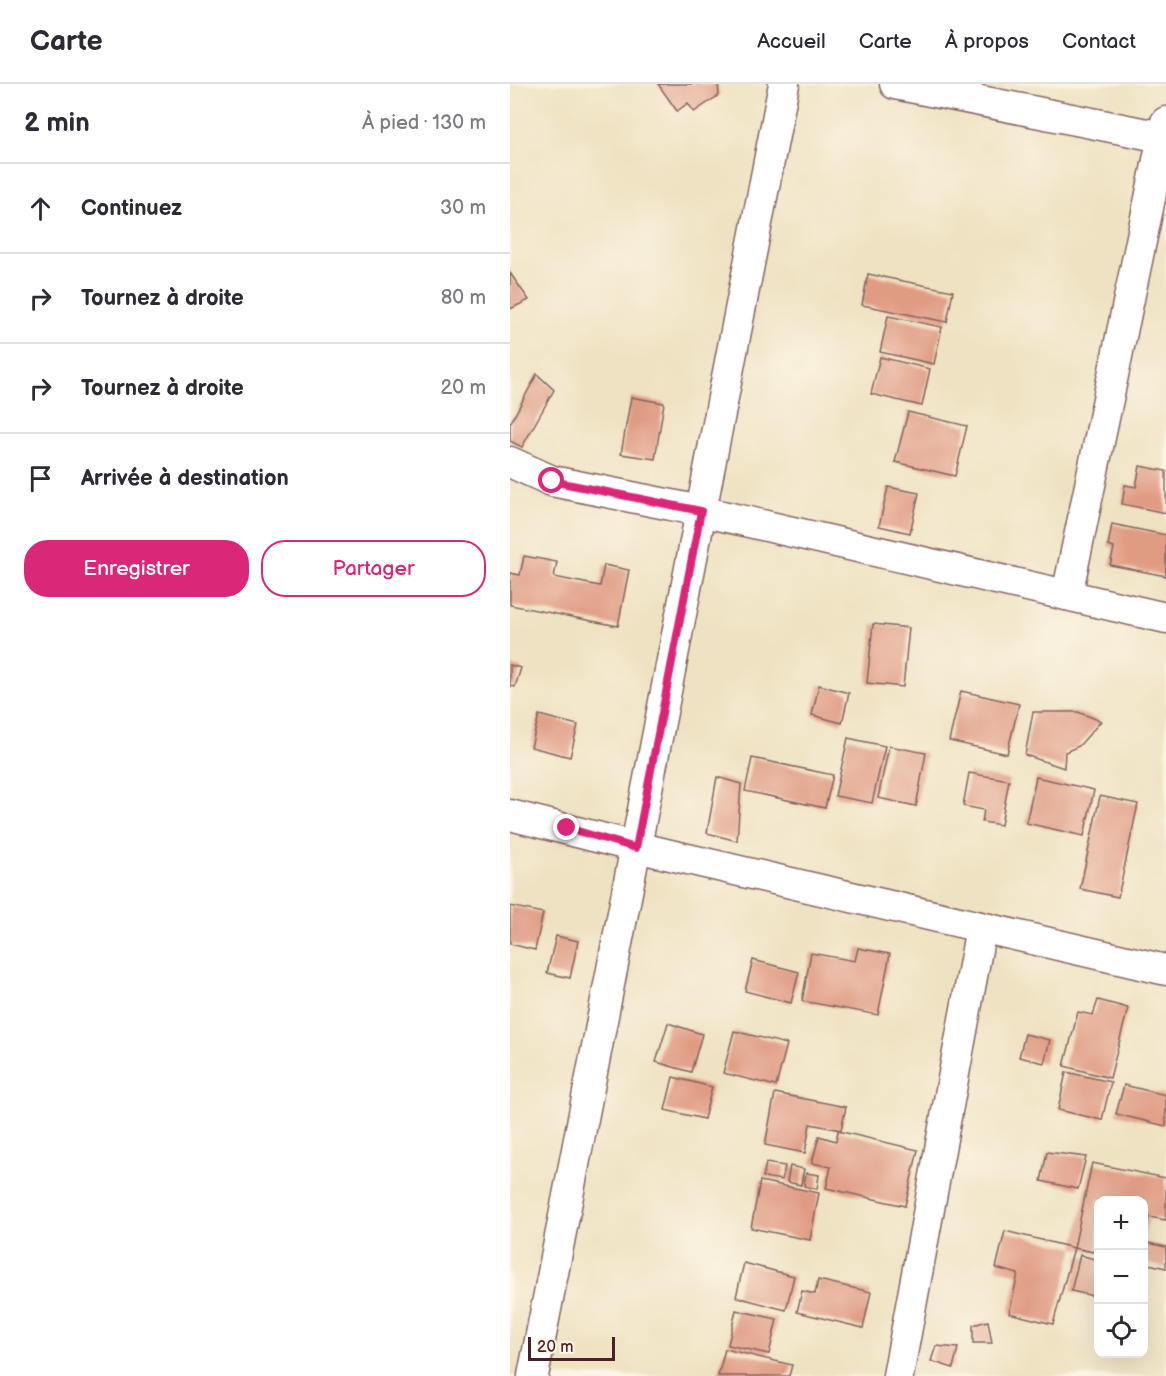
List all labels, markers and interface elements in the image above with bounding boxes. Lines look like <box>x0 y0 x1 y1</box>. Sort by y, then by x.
text: Carte <box>30 25 103 58</box>
text: Accueil <box>757 29 826 54</box>
text: Carte <box>859 29 912 54</box>
text: À propos <box>945 29 1029 54</box>
text: Contact <box>1062 29 1136 54</box>
text: 2 min <box>24 108 90 139</box>
text: À pied · 130 m <box>362 111 486 135</box>
icon: ahead <box>24 192 57 225</box>
text: Continuez <box>81 195 182 222</box>
text: 30 m <box>440 196 486 220</box>
icon: right <box>24 282 57 315</box>
text: Tournez à droite <box>81 285 244 312</box>
text: 80 m <box>441 286 486 310</box>
icon: right <box>24 372 57 405</box>
text: Tournez à droite <box>81 375 244 402</box>
text: 20 m <box>441 376 486 400</box>
icon: arrive <box>24 462 57 495</box>
text: Arrivée à destination <box>81 465 289 492</box>
route start <box>538 467 564 493</box>
button: Enregistrer <box>24 540 249 597</box>
button: Partager <box>261 540 486 597</box>
route end <box>553 814 579 840</box>
map controls <box>1094 1196 1148 1358</box>
button: + <box>1094 1196 1148 1250</box>
button: − <box>1094 1250 1148 1304</box>
button: locate <box>1094 1304 1148 1358</box>
scale bar <box>528 1334 615 1362</box>
text: 20 m <box>537 1338 573 1357</box>

